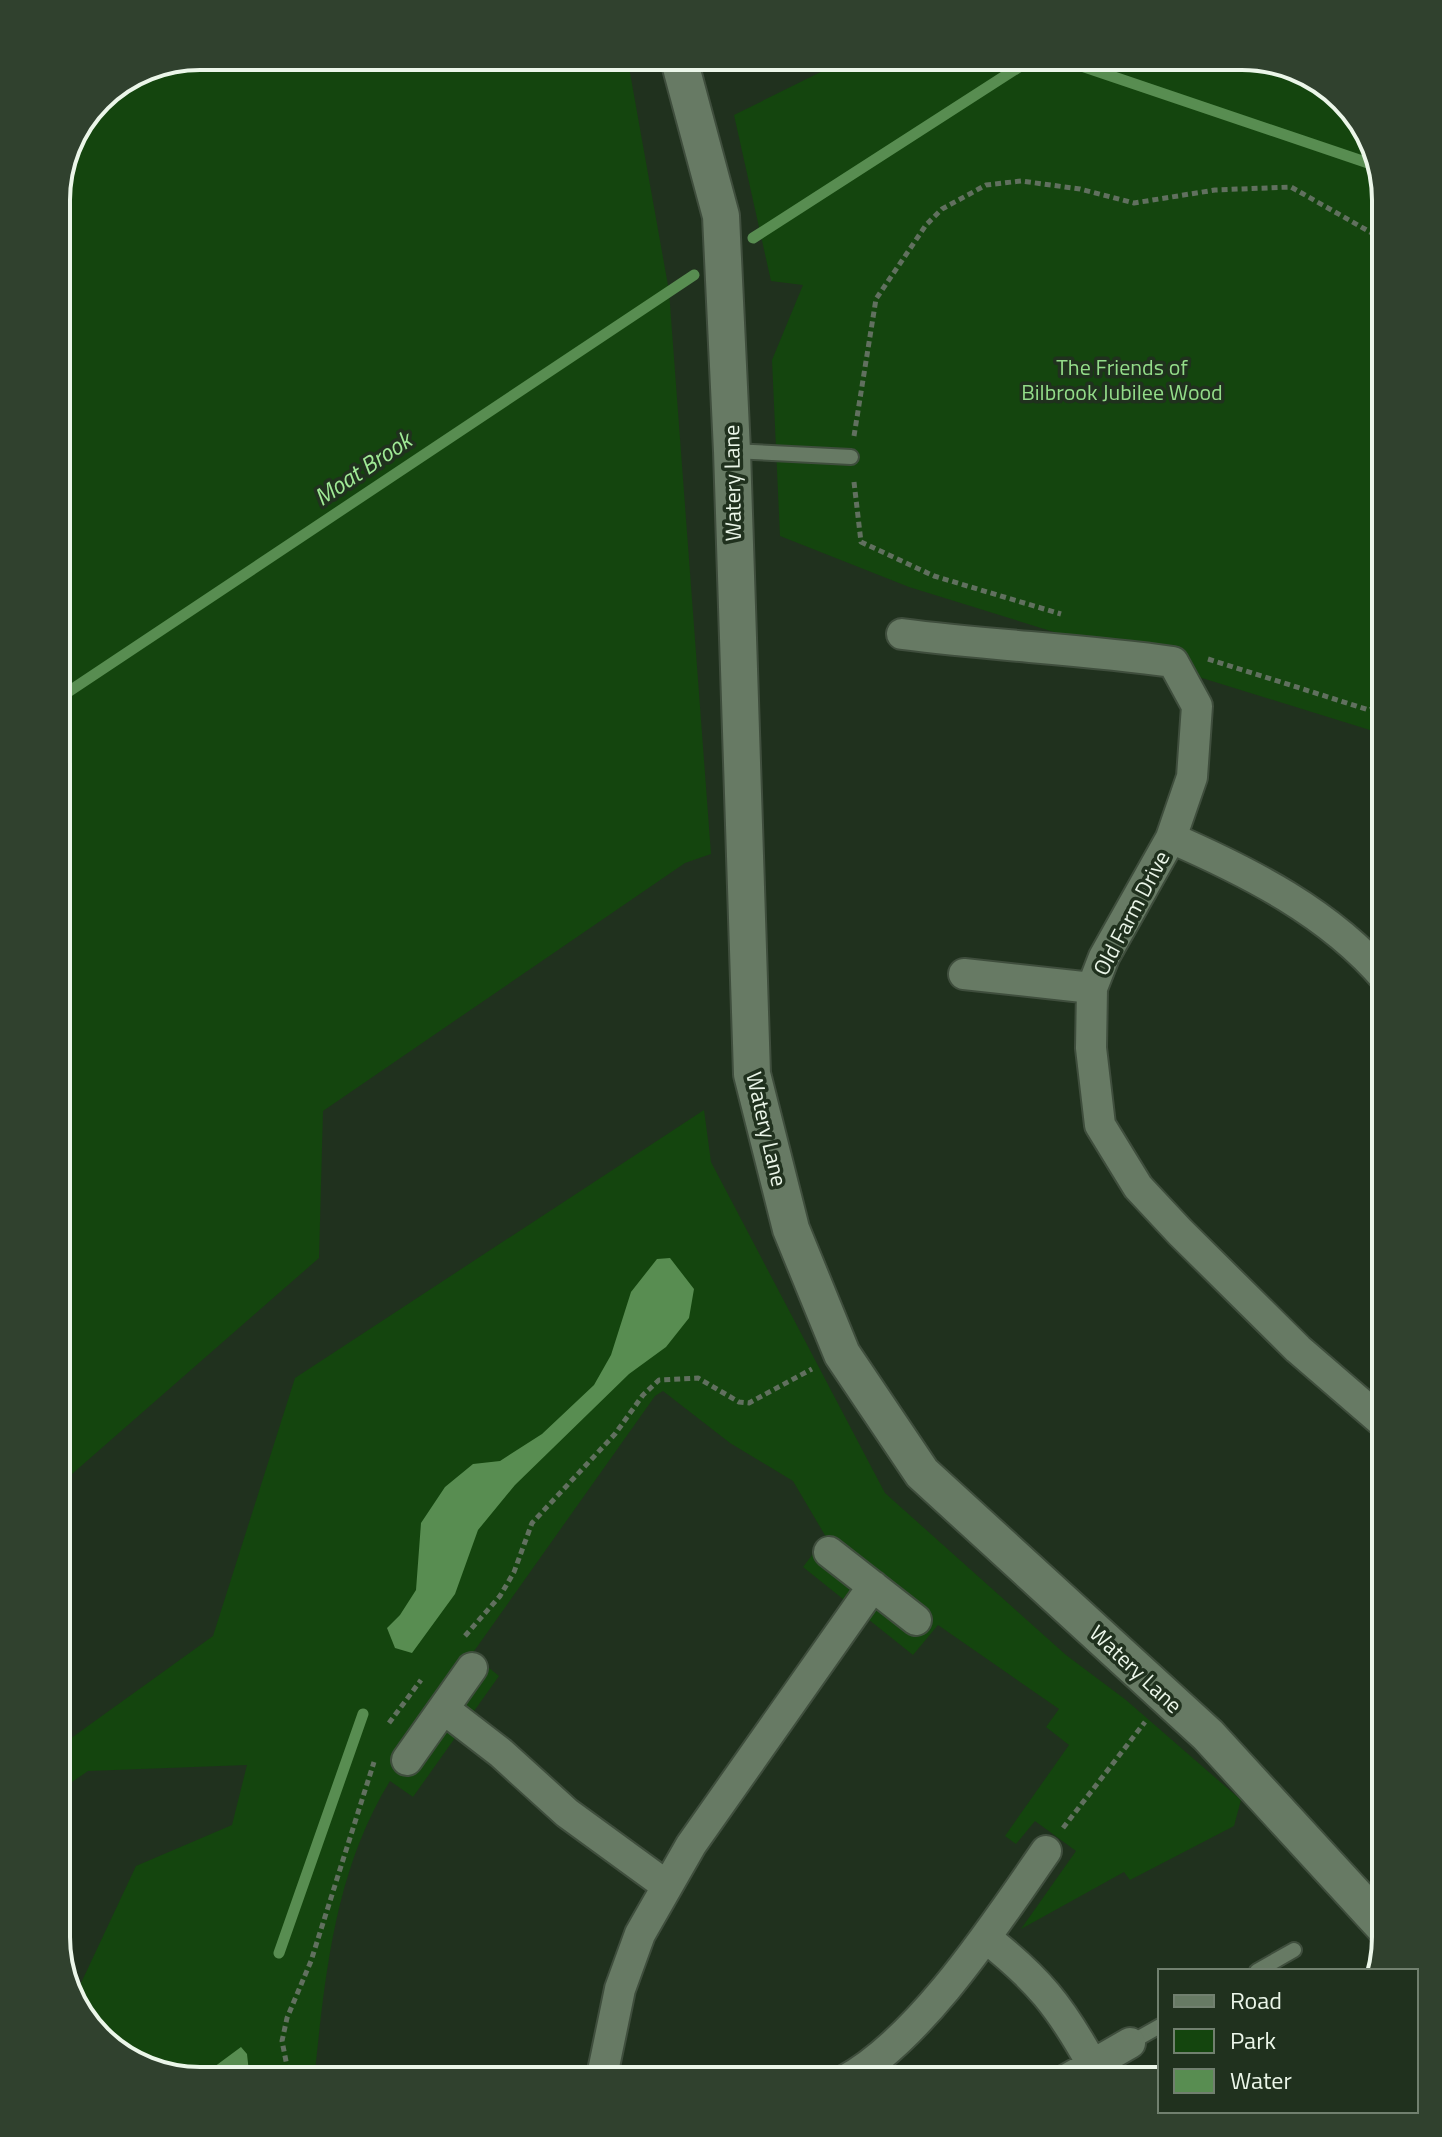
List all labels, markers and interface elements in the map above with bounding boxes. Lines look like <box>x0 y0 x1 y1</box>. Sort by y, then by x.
park label: The Friends of Bilbrook Jubilee Wood <box>1021 350 1223 409</box>
water label: Moat Brook <box>306 420 421 514</box>
street label: Watery Lane <box>714 424 750 542</box>
street label: Old Farm Drive <box>1084 845 1178 981</box>
street label: Watery Lane <box>737 1068 797 1190</box>
street label: Watery Lane <box>1082 1617 1190 1721</box>
legend <box>1158 1969 1418 2113</box>
text: Road <box>1230 1982 1282 2018</box>
text: Park <box>1230 2022 1276 2058</box>
text: Water <box>1230 2062 1292 2098</box>

